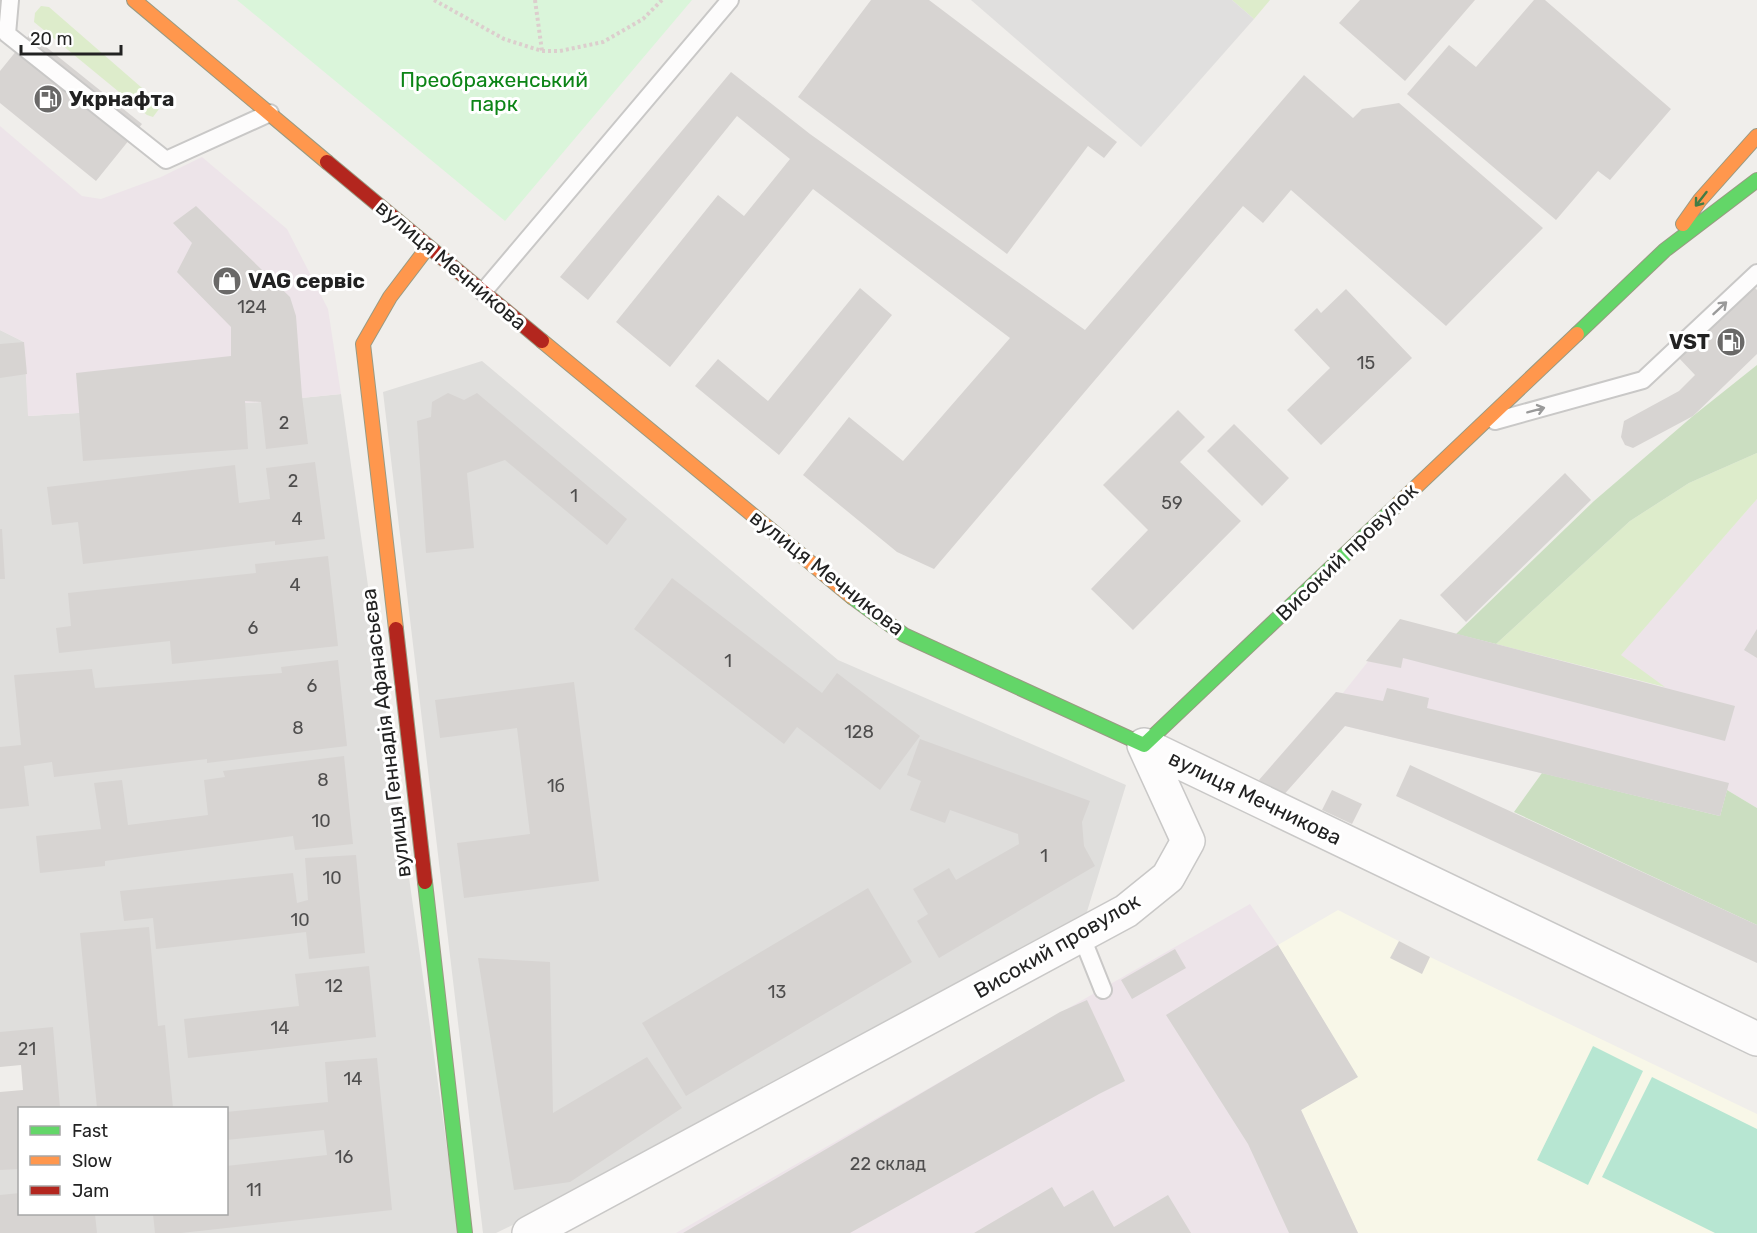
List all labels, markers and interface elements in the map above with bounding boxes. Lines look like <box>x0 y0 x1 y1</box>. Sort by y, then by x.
scale bar <box>21 18 122 56</box>
text: 20 m <box>30 28 72 50</box>
park label: Преображенський парк <box>400 67 588 116</box>
fuel station icon: Укрнафта <box>32 83 64 115</box>
place label: Укрнафта <box>69 86 174 111</box>
one-way arrow <box>1695 190 1708 206</box>
street label: вулиця Мечникова <box>371 194 532 335</box>
shop icon: VAG сервіс <box>211 265 243 297</box>
place label: VAG сервіс <box>248 268 365 293</box>
house number: 124 <box>237 296 267 318</box>
one-way arrow <box>1712 301 1727 315</box>
fuel station icon: VST <box>1715 326 1747 358</box>
place label: VST <box>1669 329 1710 354</box>
house number: 15 <box>1357 352 1375 374</box>
one-way arrow <box>1526 403 1545 415</box>
house number: 2 <box>279 412 289 434</box>
house number: 2 <box>288 470 298 492</box>
street label: Високий провулок <box>1271 477 1423 626</box>
house number: 1 <box>570 485 578 507</box>
house number: 59 <box>1161 492 1183 514</box>
street label: вулиця Мечникова <box>745 505 909 641</box>
house number: 4 <box>291 508 303 530</box>
house number: 4 <box>289 574 301 596</box>
street label: вулиця Геннадія Афанасьєва <box>355 587 416 879</box>
house number: 6 <box>248 617 259 639</box>
house number: 1 <box>724 650 732 672</box>
house number: 6 <box>307 675 318 697</box>
house number: 8 <box>292 717 304 739</box>
house number: 128 <box>844 721 874 743</box>
street label: вулиця Мечникова <box>1165 745 1346 850</box>
house number: 8 <box>317 769 329 791</box>
house number: 1б <box>547 775 565 797</box>
house number: 10 <box>311 810 331 832</box>
house number: 1 <box>1040 845 1048 867</box>
house number: 10 <box>322 867 342 889</box>
street label: Високий провулок <box>969 888 1144 1003</box>
house number: 10 <box>290 909 310 931</box>
house number: 12 <box>325 975 343 997</box>
house number: 13 <box>768 981 786 1003</box>
house number: 14 <box>271 1017 289 1039</box>
house number: 21 <box>18 1038 36 1060</box>
house number: 14 <box>344 1068 362 1090</box>
legend <box>18 1107 228 1215</box>
text: Fast <box>72 1120 108 1142</box>
house number: 16 <box>335 1146 353 1168</box>
text: Slow <box>72 1150 112 1172</box>
house number: 22 склад <box>850 1153 926 1175</box>
house number: 11 <box>246 1179 262 1201</box>
text: Jam <box>72 1180 109 1202</box>

